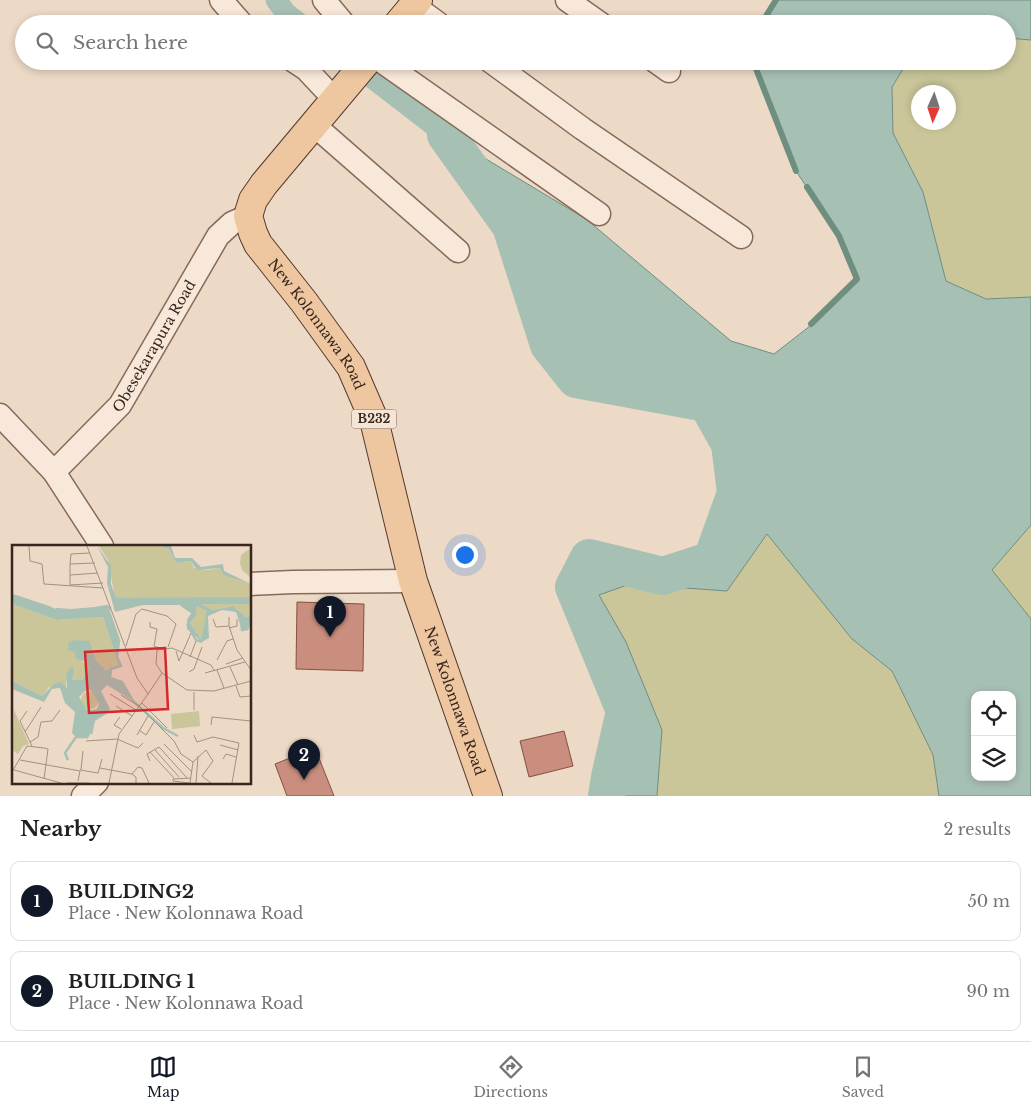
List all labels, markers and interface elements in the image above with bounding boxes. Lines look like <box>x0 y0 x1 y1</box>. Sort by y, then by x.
search box <box>15 15 1016 70</box>
icon: search <box>33 29 61 57</box>
text: Search here <box>73 31 188 54</box>
north arrow <box>911 85 956 130</box>
street label: New Kolonnawa Road <box>264 255 369 393</box>
street label: Obesekarapura Road <box>109 276 200 416</box>
road number: B232 <box>352 409 396 428</box>
your location <box>452 542 478 568</box>
inset map <box>12 545 251 784</box>
pin: 1 <box>314 596 346 637</box>
street label: New Kolonnawa Road <box>421 624 489 778</box>
map controls <box>971 691 1016 781</box>
button: locate <box>971 691 1016 736</box>
button: layers <box>971 736 1016 781</box>
pin: 2 <box>288 739 320 780</box>
text: Nearby <box>20 816 101 842</box>
text: 2 results <box>943 819 1011 839</box>
text: BUILDING2 <box>68 880 194 903</box>
text: 1 <box>34 891 40 911</box>
text: 50 m <box>968 891 1010 911</box>
text: Place · New Kolonnawa Road <box>68 903 303 923</box>
text: BUILDING 1 <box>68 970 195 993</box>
text: 2 <box>32 981 42 1001</box>
text: 90 m <box>967 981 1010 1001</box>
text: Place · New Kolonnawa Road <box>68 993 303 1013</box>
tab: Map <box>147 1053 180 1101</box>
tab: Directions <box>473 1053 548 1101</box>
tab: Saved <box>842 1053 884 1101</box>

